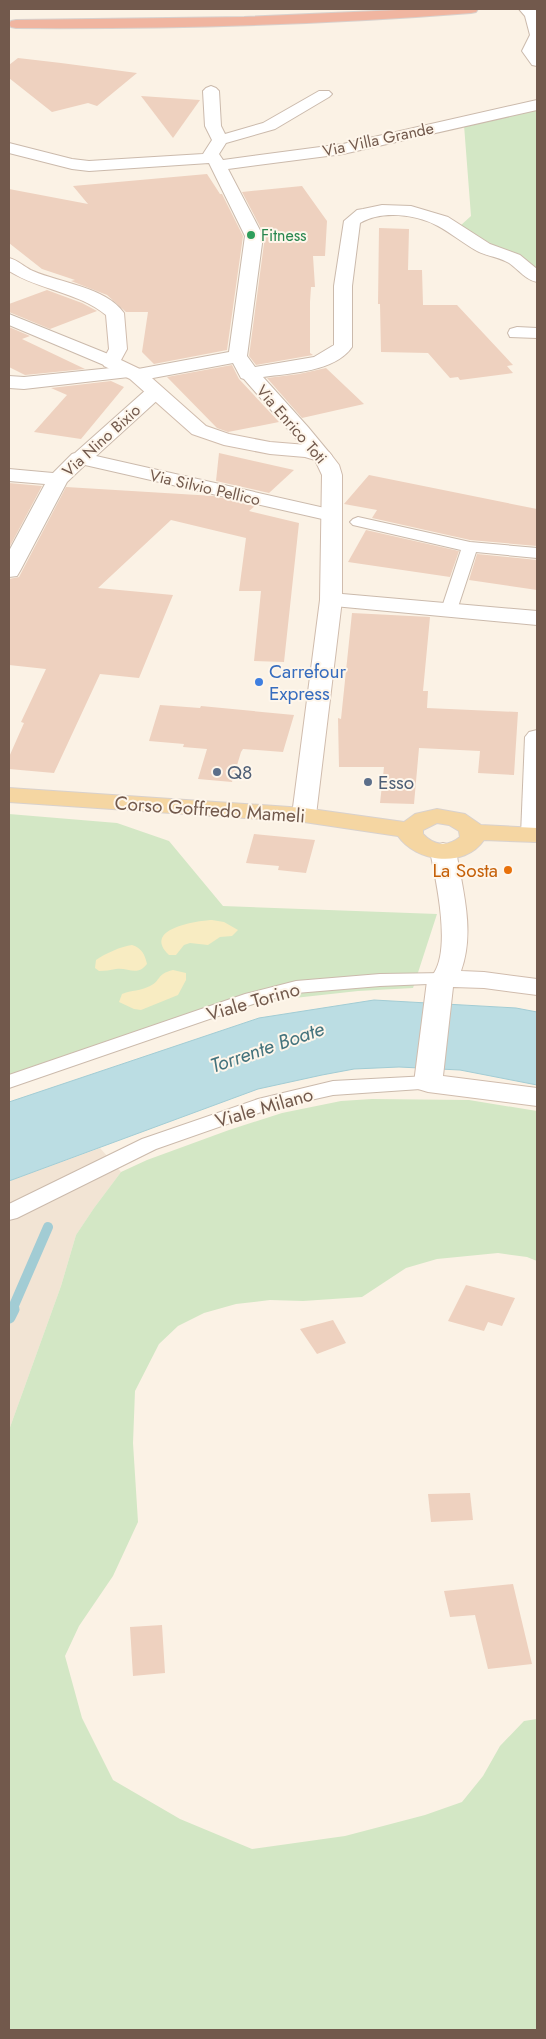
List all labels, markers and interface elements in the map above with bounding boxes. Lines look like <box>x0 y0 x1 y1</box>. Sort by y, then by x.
street label: Via Villa Grande <box>320 116 436 162</box>
place label: Fitness <box>261 224 307 247</box>
marker: Fitness <box>245 229 257 241</box>
street label: Via Enrico Toti <box>251 380 332 469</box>
street label: Via Nino Bixio <box>57 399 146 482</box>
street label: Via Silvio Pellico <box>147 464 263 511</box>
place label: Carrefour Express <box>269 658 346 707</box>
marker: Carrefour Express <box>253 676 265 688</box>
place label: Q8 <box>227 759 252 786</box>
marker: Q8 <box>211 766 223 778</box>
place label: Esso <box>378 769 414 796</box>
marker: Esso <box>362 776 374 788</box>
street label: Corso Goffredo Mameli <box>114 789 306 830</box>
place label: La Sosta <box>432 857 498 884</box>
marker: La Sosta <box>502 864 514 876</box>
street label: Viale Torino <box>203 975 303 1028</box>
water label: Torrente Boate <box>206 1014 328 1081</box>
street label: Viale Milano <box>212 1081 316 1134</box>

